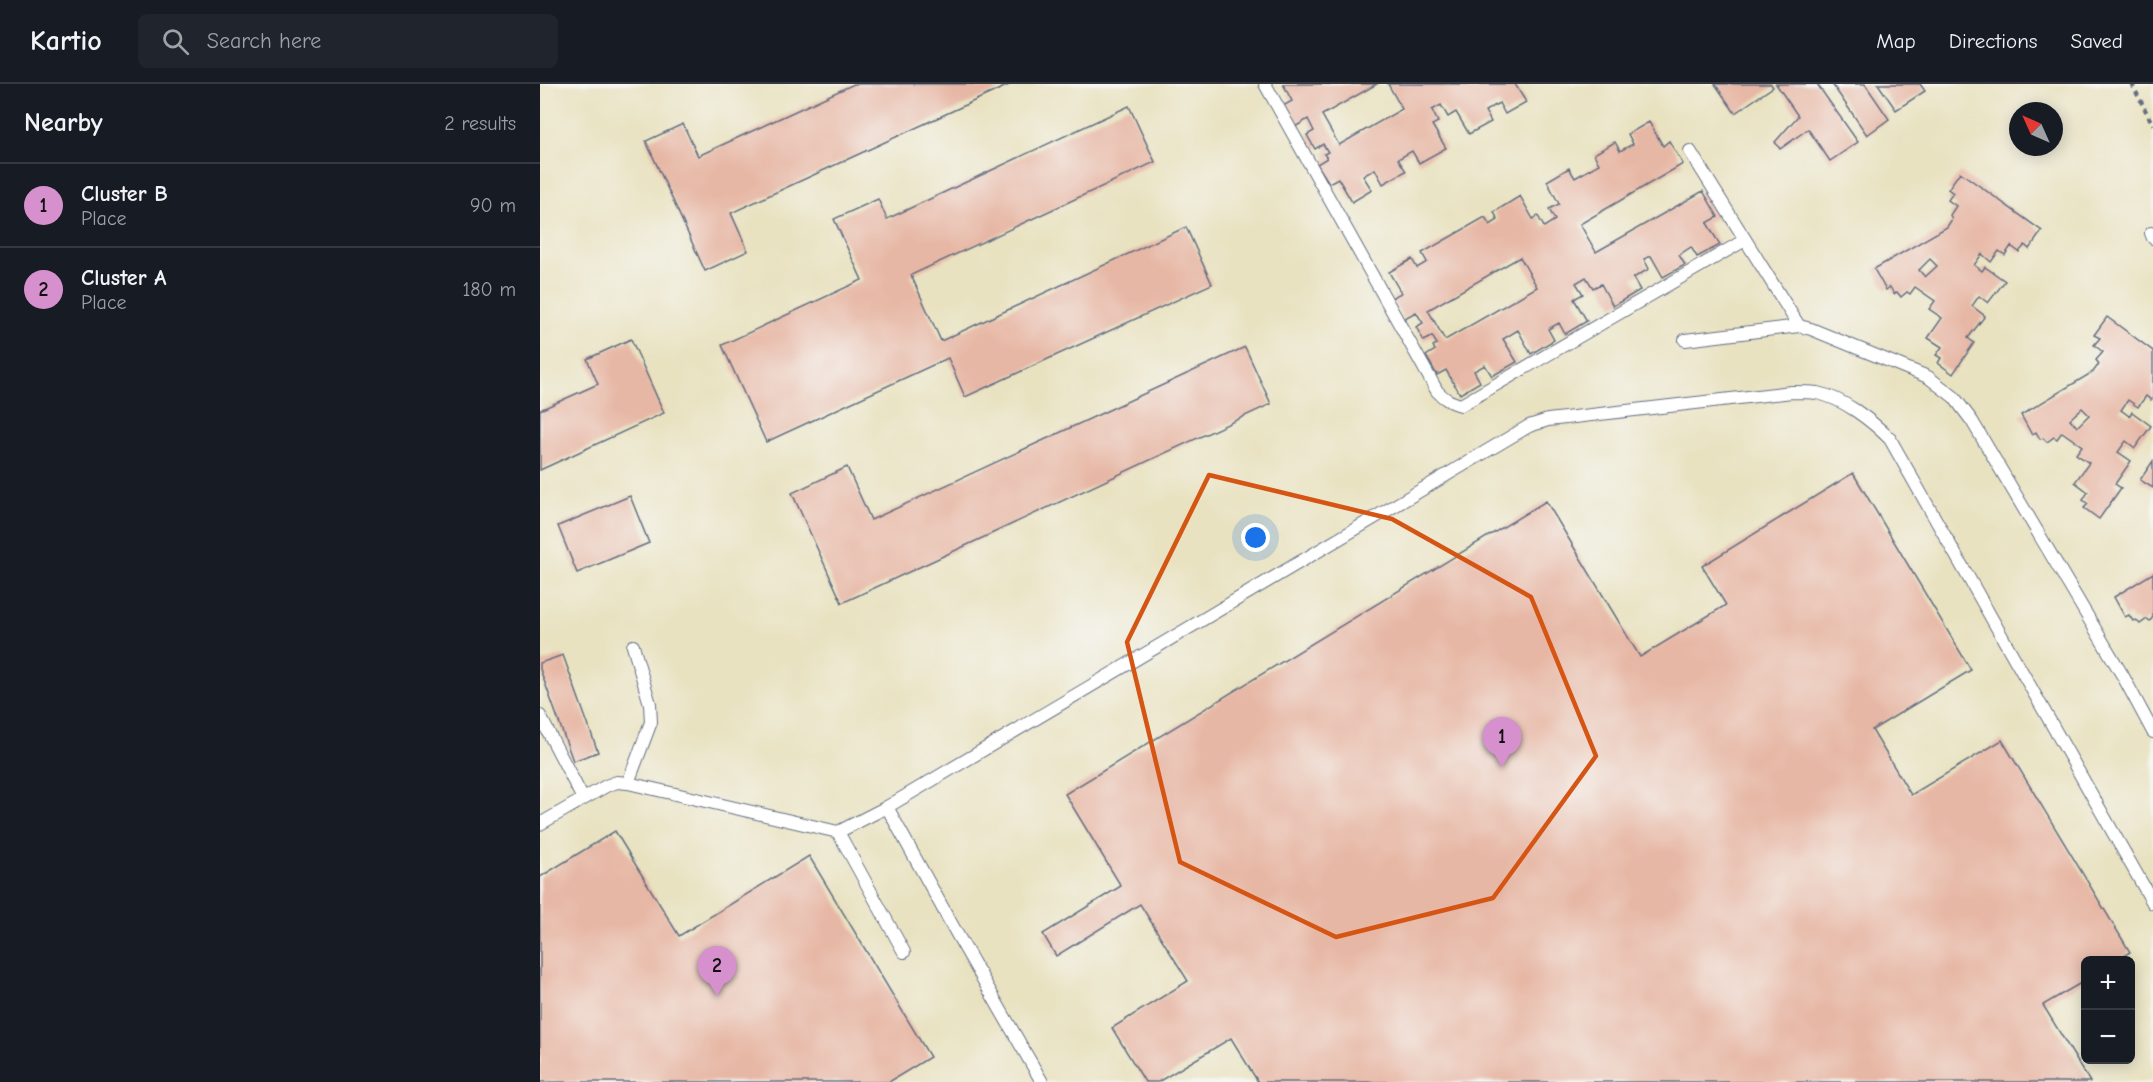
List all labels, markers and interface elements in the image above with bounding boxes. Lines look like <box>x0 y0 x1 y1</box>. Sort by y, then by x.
search box <box>138 14 558 68</box>
text: Kartio <box>30 25 102 57</box>
icon: search <box>159 25 192 58</box>
text: Search here <box>207 28 321 54</box>
text: Map <box>1876 29 1916 53</box>
text: Directions <box>1949 29 2038 53</box>
text: Saved <box>2071 29 2123 53</box>
north arrow <box>2009 102 2063 156</box>
text: Nearby <box>24 108 103 138</box>
text: 2 results <box>444 112 516 135</box>
text: Cluster B <box>81 181 168 207</box>
text: 1 <box>40 194 47 217</box>
text: 90 m <box>470 194 516 217</box>
text: Place <box>81 207 127 230</box>
text: Cluster A <box>81 265 167 291</box>
text: 2 <box>39 278 48 301</box>
text: 180 m <box>462 278 516 301</box>
text: Place <box>81 291 127 314</box>
your location <box>1241 523 1270 552</box>
pin: 1 <box>1482 718 1522 767</box>
pin: 2 <box>698 946 736 996</box>
map controls <box>2081 956 2135 1064</box>
button: + <box>2081 956 2135 1010</box>
button: − <box>2081 1010 2135 1064</box>

